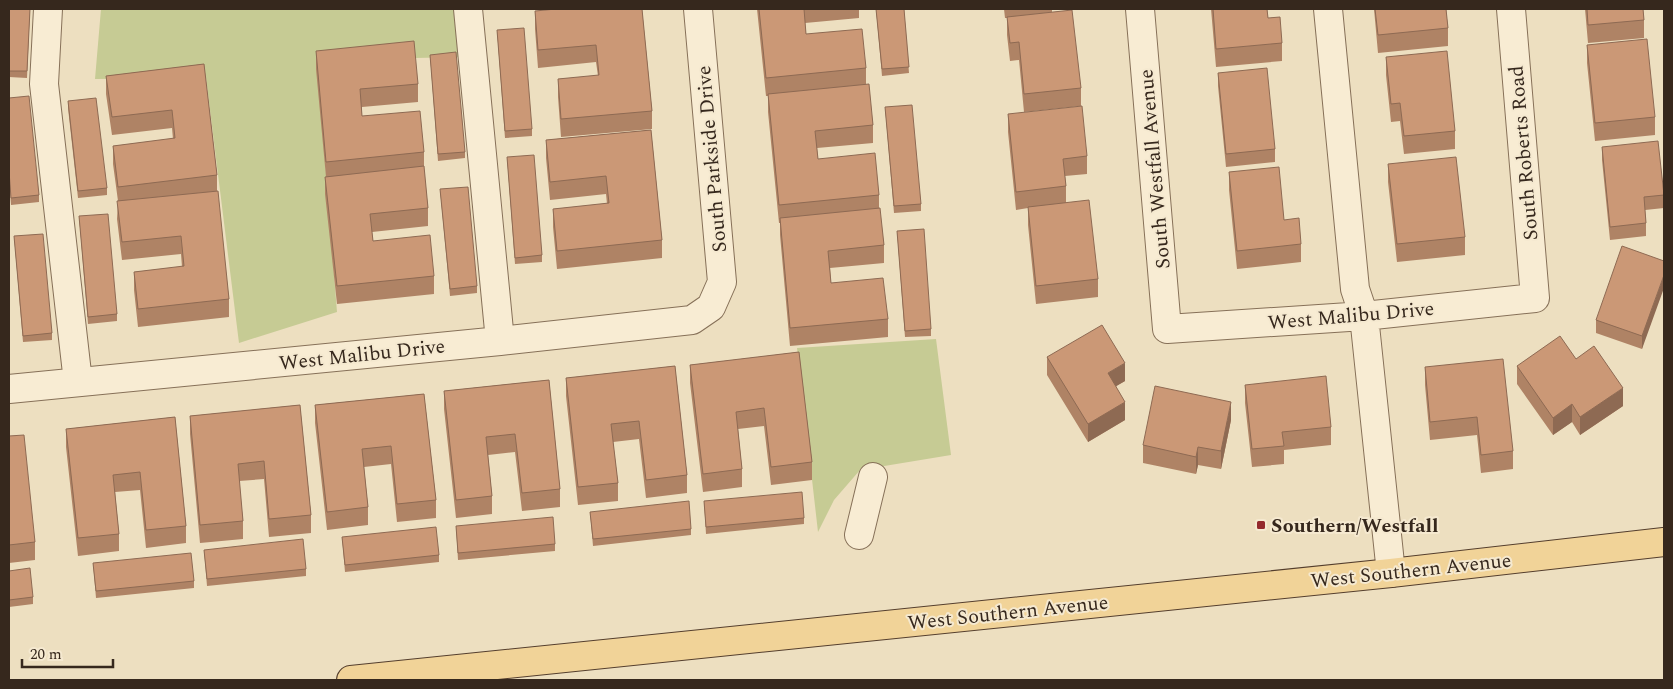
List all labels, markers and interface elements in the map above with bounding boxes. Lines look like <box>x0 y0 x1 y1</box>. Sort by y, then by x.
street label: South Parkside Drive <box>689 64 735 254</box>
street label: South Roberts Road <box>1501 64 1547 242</box>
street label: South Westfall Avenue <box>1131 68 1179 270</box>
street label: West Malibu Drive <box>1267 294 1435 338</box>
street label: West Malibu Drive <box>278 331 447 379</box>
place label: Southern/Westfall <box>1271 511 1439 541</box>
marker: Southern/Westfall <box>1255 519 1267 531</box>
street label: West Southern Avenue <box>1309 546 1513 596</box>
street label: West Southern Avenue <box>906 588 1110 638</box>
scale bar <box>22 636 114 668</box>
text: 20 m <box>30 643 62 666</box>

